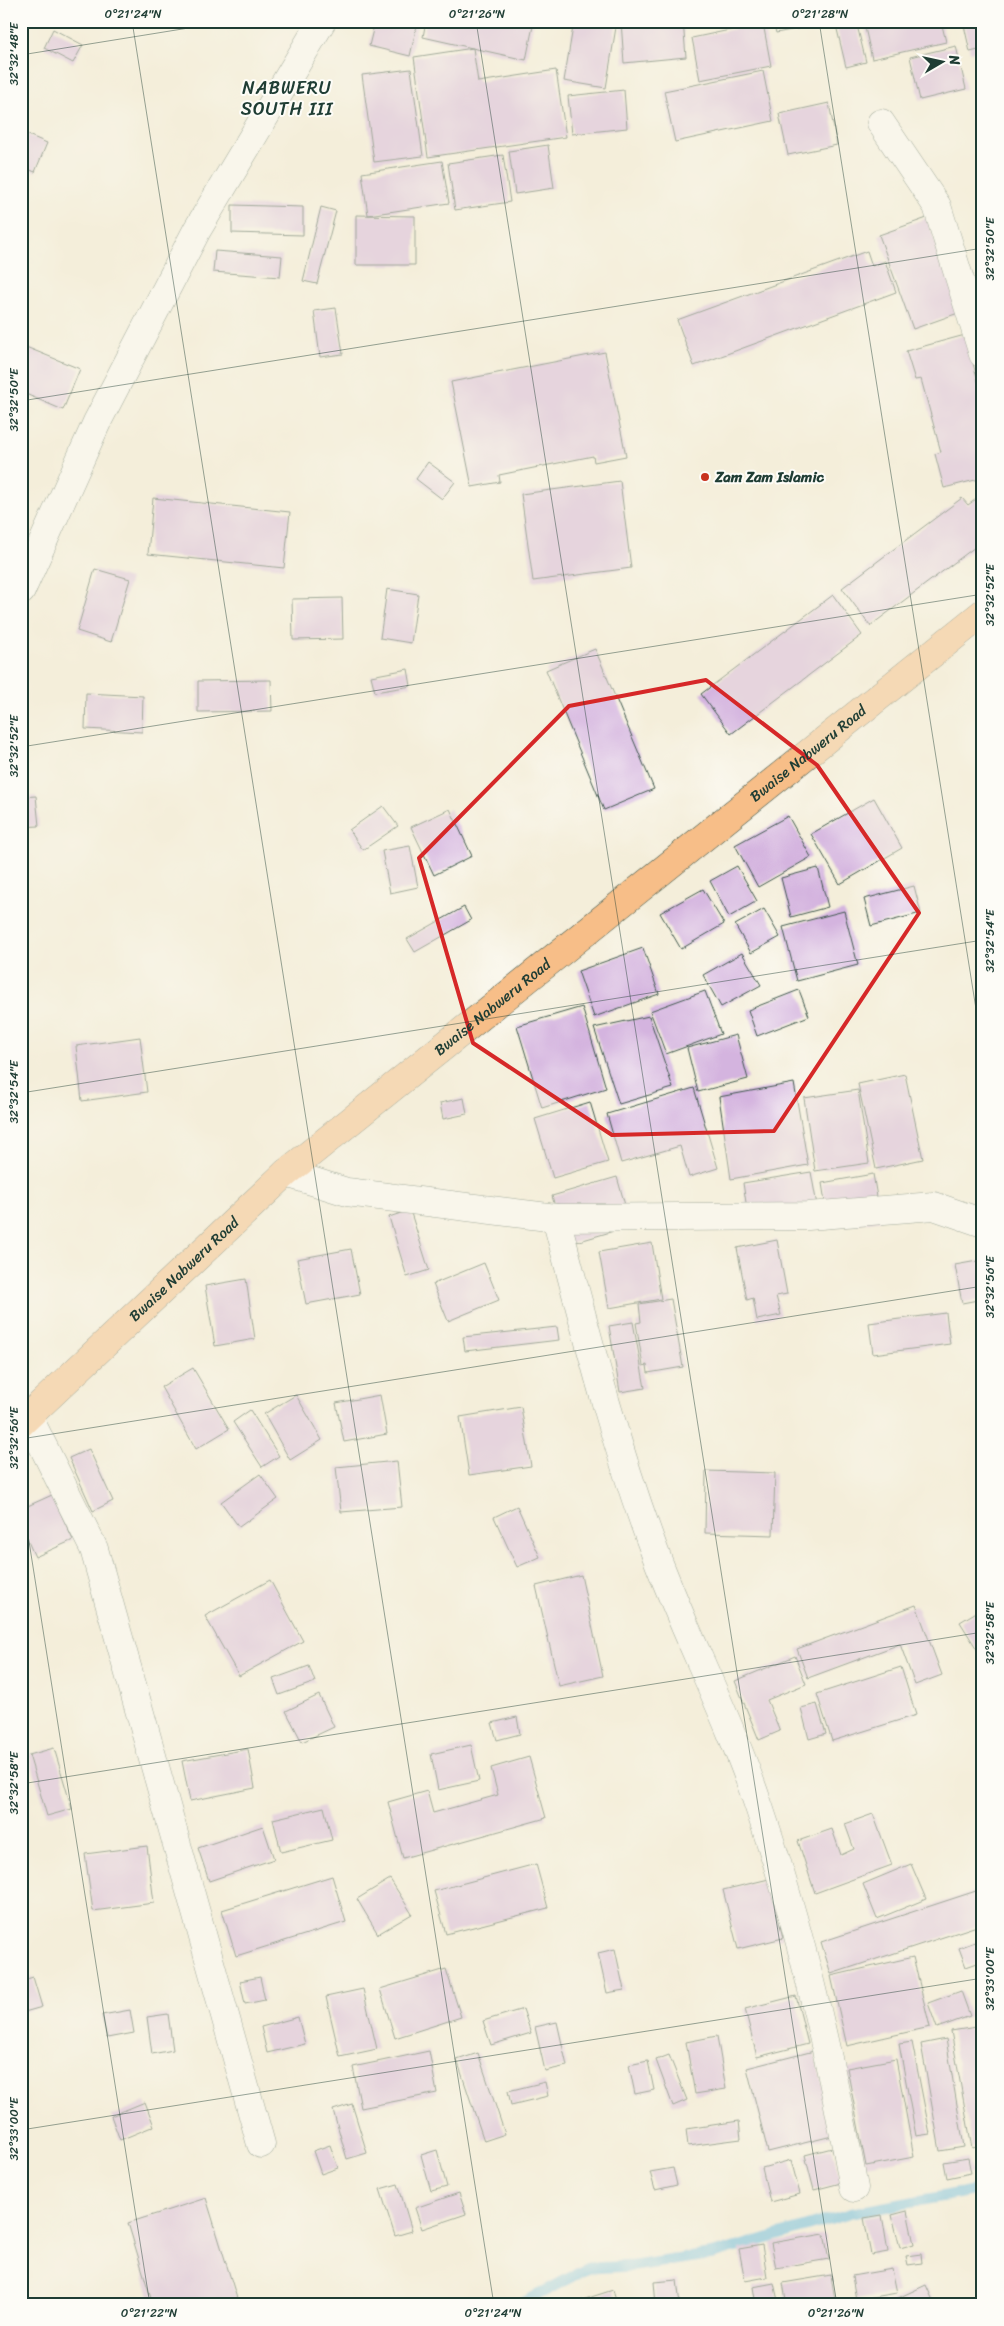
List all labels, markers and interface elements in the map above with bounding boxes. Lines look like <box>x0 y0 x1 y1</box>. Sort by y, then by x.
text: 0°21'24"N <box>105 3 162 25</box>
text: 0°21'26"N <box>449 3 506 25</box>
text: 0°21'28"N <box>792 3 849 25</box>
text: 32°32'48"E <box>3 21 25 86</box>
north arrow <box>916 38 966 88</box>
text: N <box>941 52 967 67</box>
district label: NABWERU SOUTH III <box>241 72 334 125</box>
text: 32°32'50"E <box>979 216 1001 281</box>
text: 32°32'50"E <box>3 367 25 432</box>
place label: Zam Zam Islamic <box>714 464 825 490</box>
marker: Zam Zam Islamic <box>699 471 711 483</box>
text: 32°32'52"E <box>979 562 1001 626</box>
street label: Bwaise Nabweru Road <box>744 698 873 809</box>
text: 32°32'52"E <box>3 713 25 777</box>
text: 32°32'54"E <box>979 908 1001 973</box>
street label: Bwaise Nabweru Road <box>428 951 557 1062</box>
text: 32°32'54"E <box>3 1059 25 1124</box>
street label: Bwaise Nabweru Road <box>123 1210 246 1328</box>
text: 32°32'56"E <box>979 1254 1001 1318</box>
text: 32°32'56"E <box>3 1405 25 1469</box>
text: 32°32'58"E <box>979 1600 1001 1664</box>
text: 32°32'58"E <box>3 1750 25 1814</box>
text: 32°33'00"E <box>979 1946 1001 2011</box>
text: 32°33'00"E <box>3 2096 25 2161</box>
text: 0°21'22"N <box>121 2302 178 2324</box>
text: 0°21'24"N <box>465 2302 522 2324</box>
text: 0°21'26"N <box>808 2302 865 2324</box>

